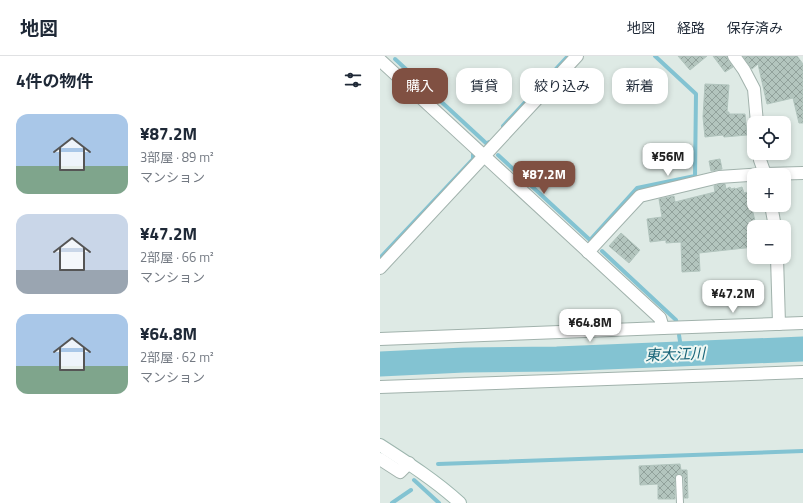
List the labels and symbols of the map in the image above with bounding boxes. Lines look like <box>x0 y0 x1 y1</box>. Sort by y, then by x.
pin: ¥56M <box>644 143 692 177</box>
pin: ¥87.2M <box>511 161 577 195</box>
pin: ¥47.2M <box>700 280 766 314</box>
pin: ¥64.8M <box>557 309 623 343</box>
water label: 東大江川 <box>645 341 707 367</box>

